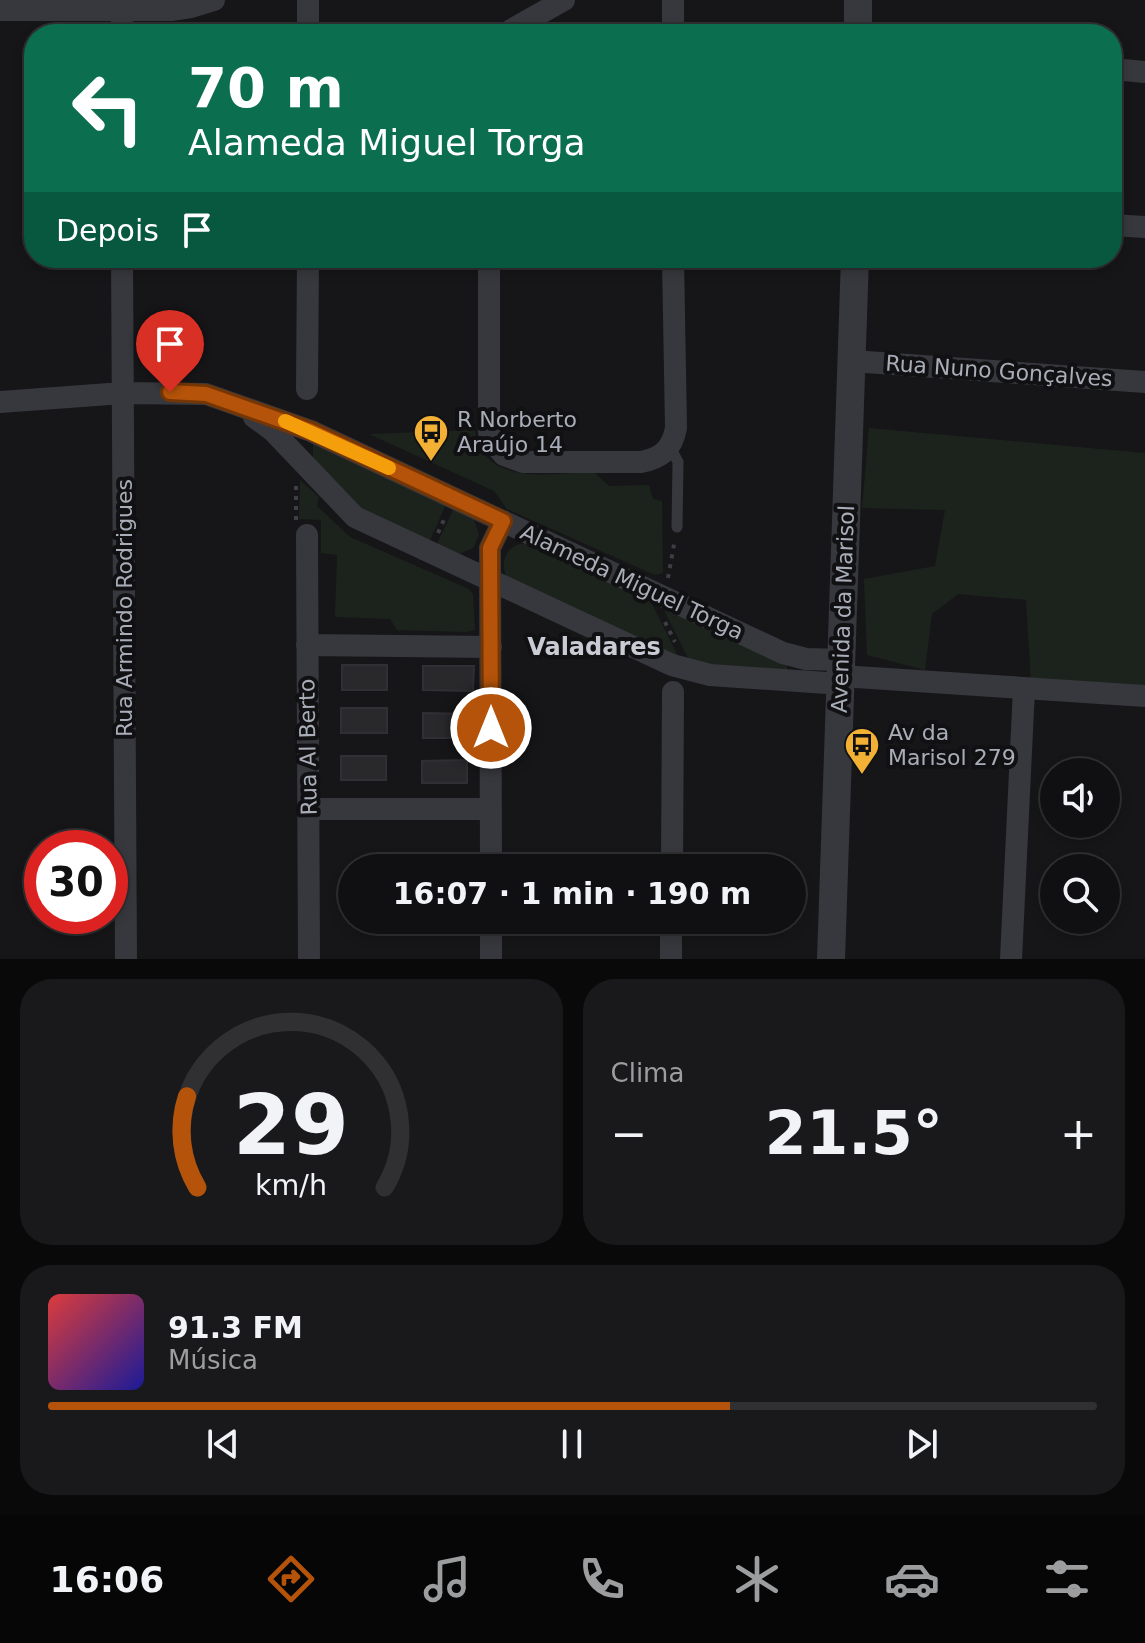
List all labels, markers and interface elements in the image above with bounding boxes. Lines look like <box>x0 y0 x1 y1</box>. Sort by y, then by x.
text: 70 m <box>188 55 344 120</box>
icon: left <box>56 56 160 160</box>
text: Alameda Miguel Torga <box>188 122 586 163</box>
icon: arrive <box>175 208 219 252</box>
text: Depois <box>56 213 159 248</box>
pin <box>136 310 204 392</box>
icon: arrive <box>148 322 192 366</box>
street label: Rua Nuno Gonçalves <box>885 351 1113 391</box>
place label: R Norberto Araújo 14 <box>457 407 577 457</box>
bus stop icon: R Norberto Araújo 14 <box>412 413 450 463</box>
street label: Rua Armindo Rodrigues <box>112 479 137 737</box>
street label: Avenida da Marisol <box>827 505 859 713</box>
street label: Alameda Miguel Torga <box>517 519 747 645</box>
district label: Valadares <box>527 633 661 661</box>
street label: Rua Al Berto <box>294 678 322 816</box>
position arrow <box>449 686 533 770</box>
place label: Av da Marisol 279 <box>888 720 1016 770</box>
bus stop icon: Av da Marisol 279 <box>843 726 881 776</box>
map controls <box>1040 758 1120 934</box>
button: sound <box>1040 758 1120 838</box>
speed limit sign: 30 <box>24 830 128 934</box>
button: search <box>1040 854 1120 934</box>
text: 16:07 · 1 min · 190 m <box>393 876 751 911</box>
text: Clima <box>611 1058 684 1088</box>
text: 29 <box>233 1077 349 1174</box>
text: 21.5° <box>765 1098 943 1168</box>
text: − <box>611 1108 647 1159</box>
text: + <box>1060 1108 1097 1159</box>
text: km/h <box>255 1168 327 1202</box>
text: 91.3 FM <box>168 1310 303 1345</box>
text: Música <box>168 1345 258 1375</box>
icon: previous <box>201 1422 245 1466</box>
icon: pause <box>550 1422 594 1466</box>
icon: next <box>900 1422 944 1466</box>
icon: directions <box>263 1551 319 1607</box>
icon: music <box>419 1551 475 1607</box>
icon: phone <box>574 1551 630 1607</box>
icon: climate <box>729 1551 785 1607</box>
icon: car <box>884 1551 940 1607</box>
icon: filters <box>1039 1551 1095 1607</box>
text: 16:06 <box>50 1559 164 1600</box>

